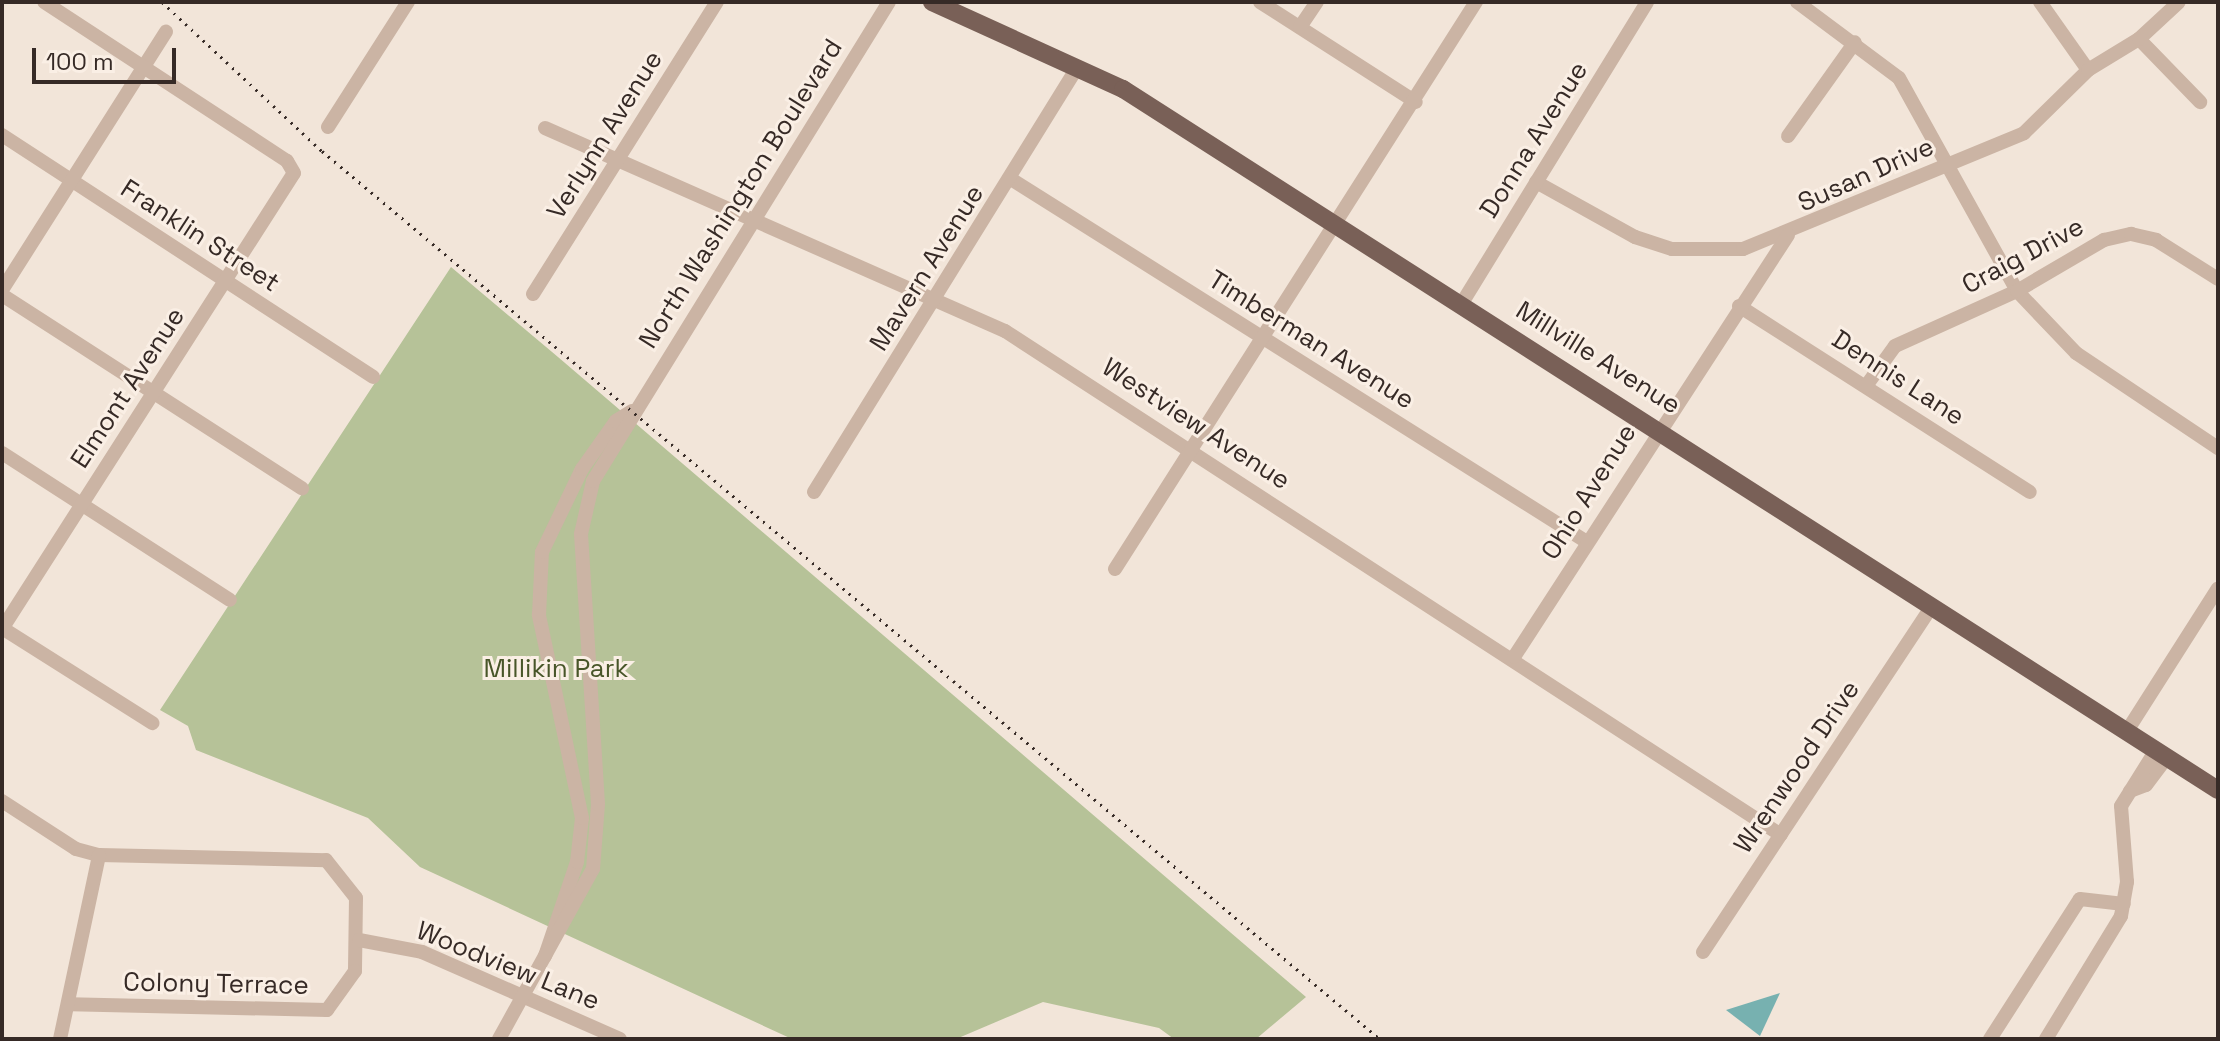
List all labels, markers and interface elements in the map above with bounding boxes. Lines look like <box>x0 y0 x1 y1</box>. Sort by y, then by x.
scale bar <box>36 32 180 82</box>
street label: North Washington Boulevard <box>633 34 849 354</box>
street label: Verlynn Avenue <box>541 45 669 225</box>
text: 100 m <box>46 46 114 77</box>
street label: Donna Avenue <box>1473 56 1595 224</box>
street label: Susan Drive <box>1793 131 1939 219</box>
street label: Franklin Street <box>115 173 285 299</box>
street label: Mavern Avenue <box>863 179 991 357</box>
street label: Craig Drive <box>1957 211 2089 301</box>
street label: Timberman Avenue <box>1202 264 1420 416</box>
street label: Millville Avenue <box>1510 295 1686 421</box>
street label: Elmont Avenue <box>64 302 192 474</box>
street label: Dennis Lane <box>1826 324 1970 432</box>
street label: Westview Avenue <box>1096 352 1296 496</box>
street label: Ohio Avenue <box>1535 418 1643 566</box>
park label: Millikin Park <box>483 653 629 685</box>
street label: Wrenwood Drive <box>1728 675 1866 859</box>
street label: Woodview Lane <box>412 915 604 1017</box>
street label: Colony Terrace <box>123 967 309 1001</box>

